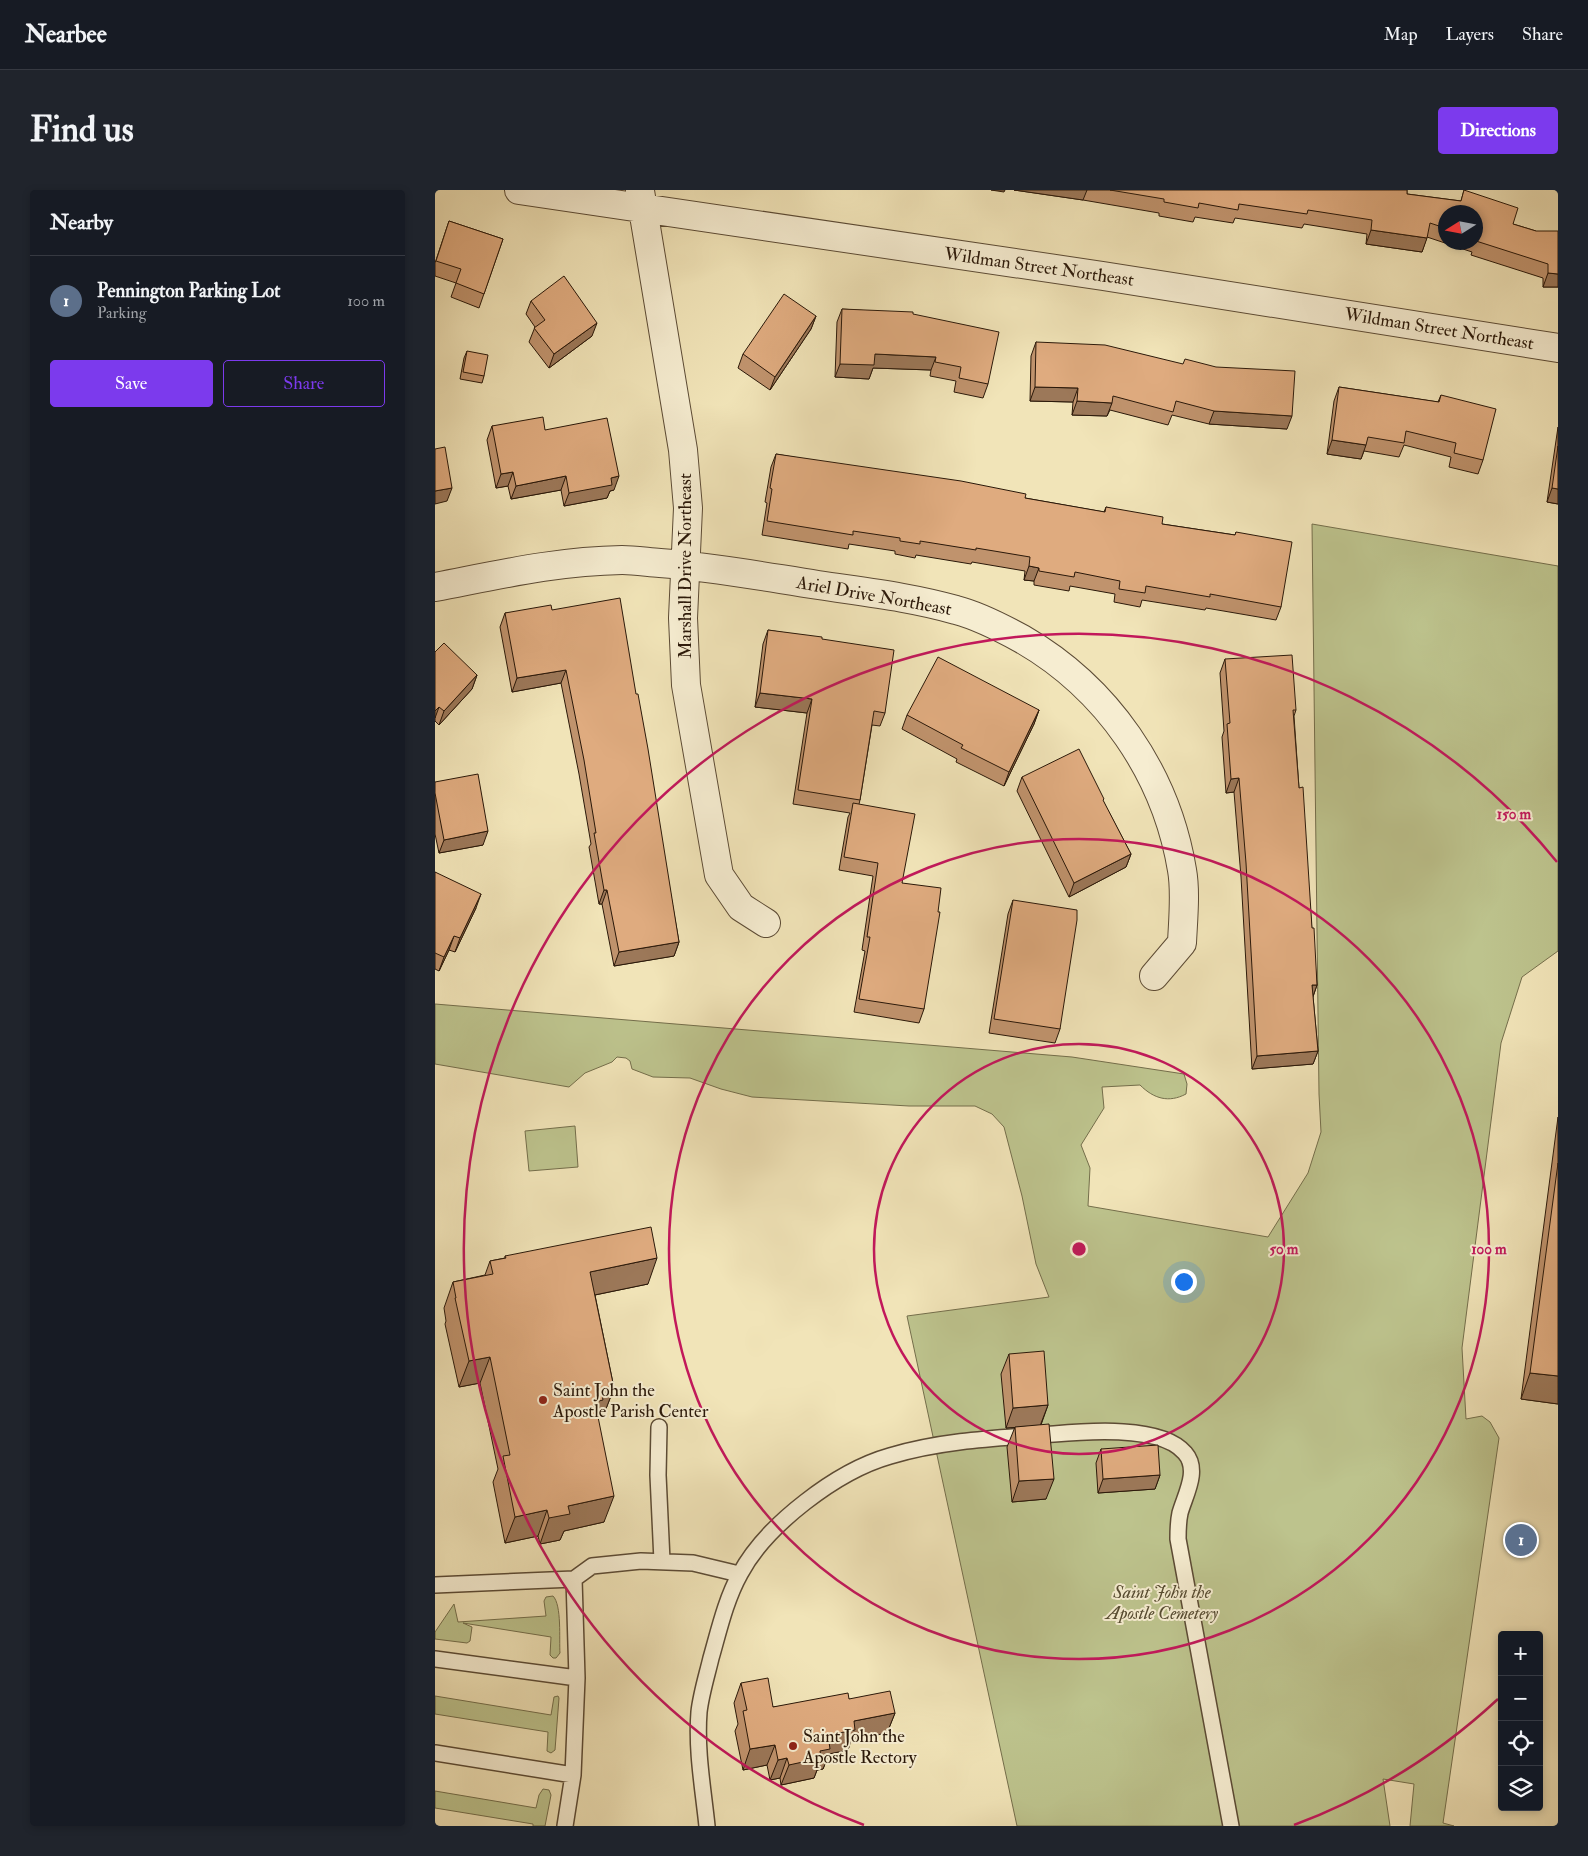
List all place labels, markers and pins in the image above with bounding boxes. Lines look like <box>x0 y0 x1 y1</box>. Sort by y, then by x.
centre of rings <box>1070 1240 1088 1258</box>
place label: Saint John the Apostle Parish Center <box>552 1379 709 1423</box>
marker: Saint John the Apostle Parish Center <box>537 1394 549 1406</box>
pin: 1 <box>1505 1521 1537 1559</box>
place label: Saint John the Apostle Rectory <box>802 1725 918 1769</box>
marker: Saint John the Apostle Rectory <box>787 1740 799 1752</box>

